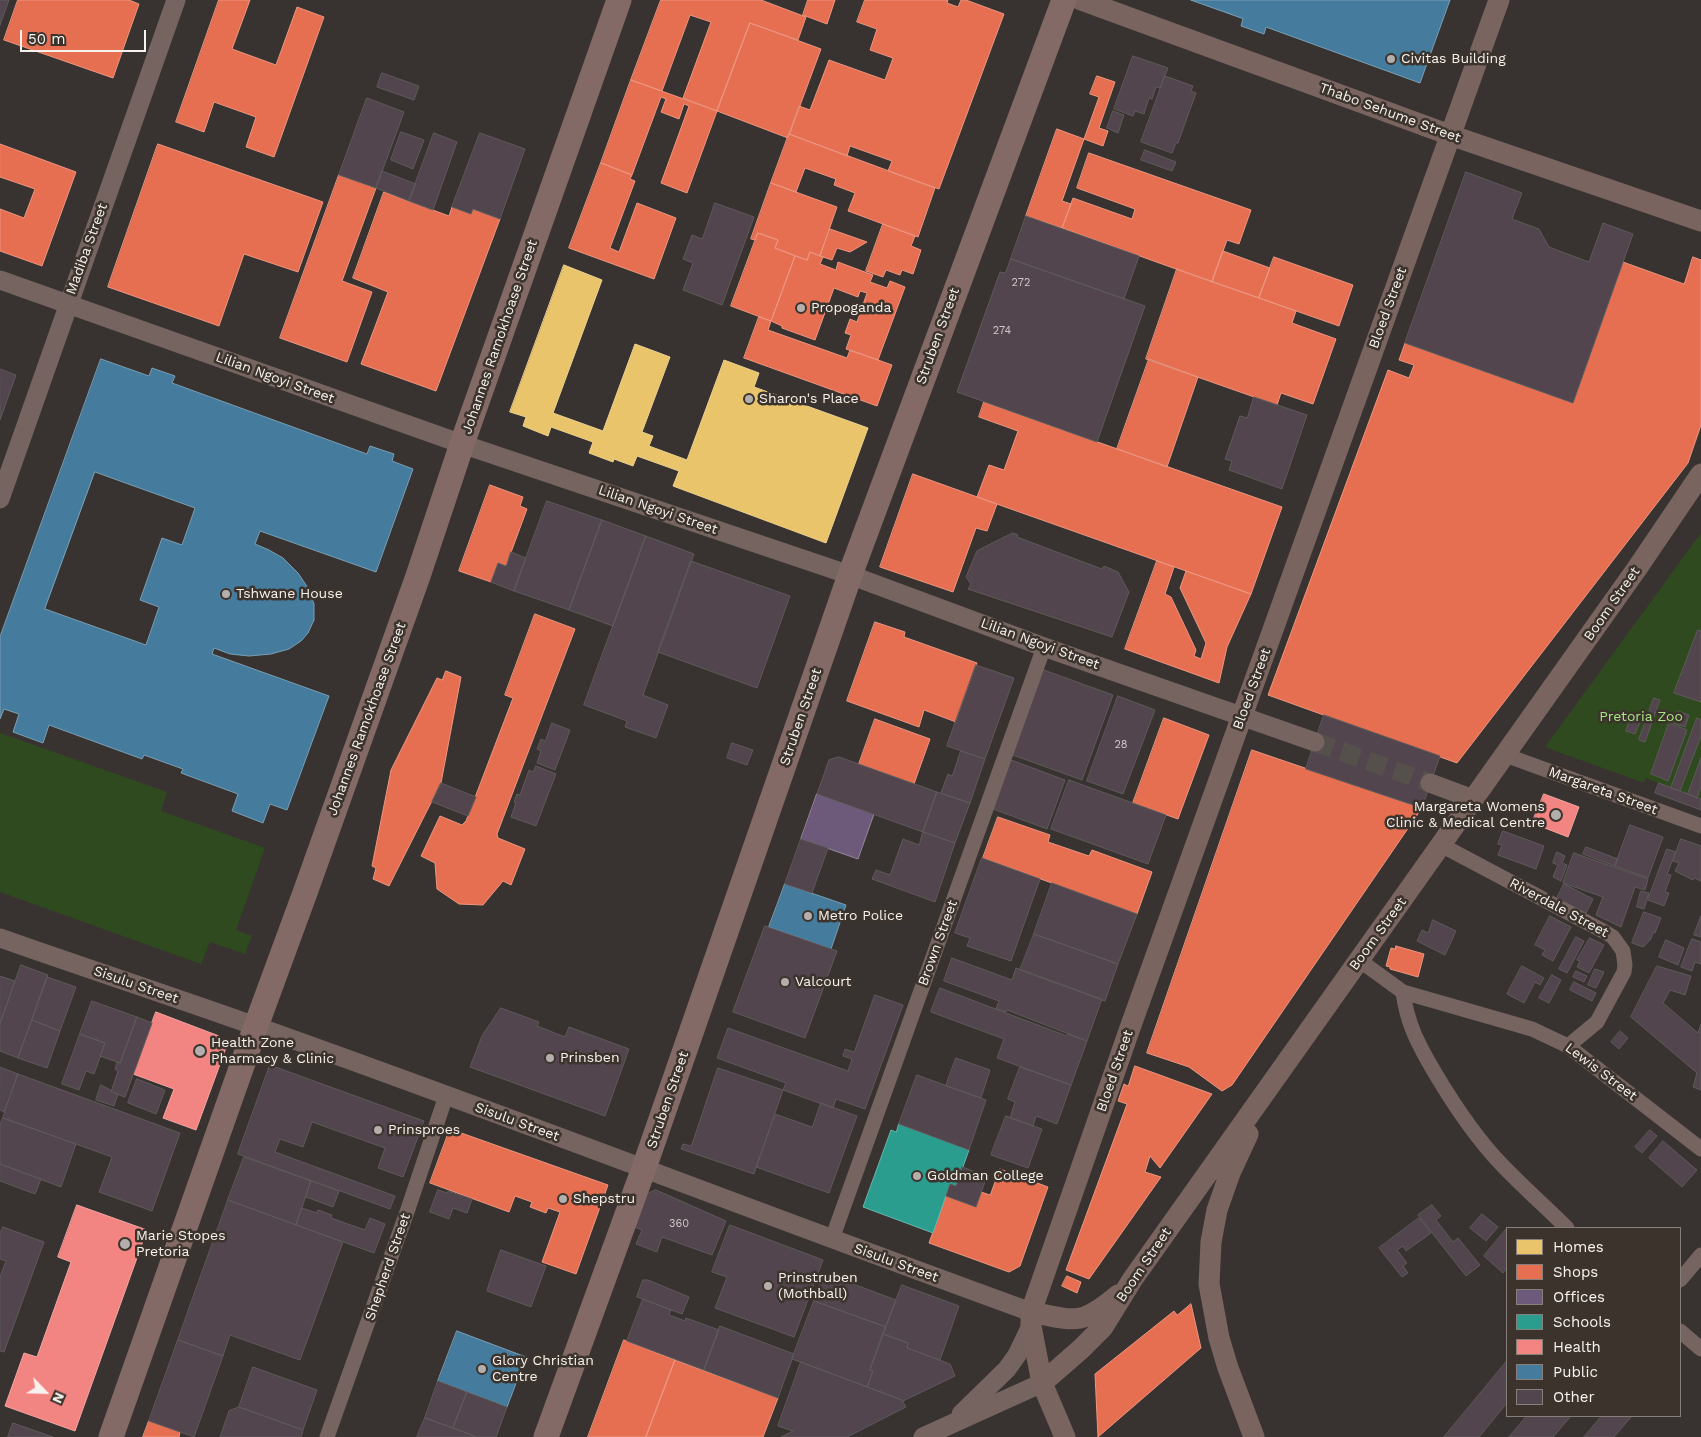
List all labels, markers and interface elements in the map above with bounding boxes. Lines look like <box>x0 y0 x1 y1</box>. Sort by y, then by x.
scale bar <box>22 20 149 52</box>
text: 50 m <box>28 30 65 48</box>
place label: Civitas Building <box>1401 51 1506 67</box>
marker: Civitas Building <box>1385 53 1397 65</box>
street label: Thabo Sehume Street <box>1317 80 1463 146</box>
street label: Madiba Street <box>63 201 111 297</box>
street label: Johannes Ramokhoase Street <box>459 238 541 436</box>
street label: Bloed Street <box>1365 265 1411 351</box>
house number: 272 <box>1012 276 1030 290</box>
street label: Struben Street <box>913 285 963 387</box>
place label: Propoganda <box>811 300 891 316</box>
marker: Propoganda <box>795 302 807 314</box>
house number: 274 <box>993 324 1011 338</box>
street label: Lilian Ngoyi Street <box>213 349 337 407</box>
place label: Sharon's Place <box>759 391 859 407</box>
marker: Sharon's Place <box>743 393 755 405</box>
street label: Lilian Ngoyi Street <box>596 482 720 538</box>
street label: Boom Street <box>1580 564 1644 644</box>
place label: Tshwane House <box>236 586 343 602</box>
marker: Tshwane House <box>220 588 232 600</box>
street label: Lilian Ngoyi Street <box>978 615 1102 673</box>
street label: Johannes Ramokhoase Street <box>324 620 410 818</box>
street label: Bloed Street <box>1229 646 1275 732</box>
street label: Struben Street <box>777 666 825 768</box>
park label: Pretoria Zoo <box>1599 709 1683 725</box>
house number: 28 <box>1114 738 1128 752</box>
street label: Margareta Street <box>1546 764 1660 818</box>
place label: Margareta Womens Clinic & Medical Centre <box>1386 799 1545 832</box>
marker: Margareta Womens Clinic & Medical Centre <box>1549 808 1563 822</box>
street label: Riverdale Street <box>1507 875 1611 941</box>
street label: Boom Street <box>1346 894 1410 974</box>
street label: Brown Street <box>915 898 961 988</box>
place label: Metro Police <box>818 908 903 924</box>
marker: Metro Police <box>802 910 814 922</box>
street label: Sisulu Street <box>91 963 181 1007</box>
place label: Valcourt <box>795 974 851 990</box>
marker: Valcourt <box>779 976 791 988</box>
street label: Bloed Street <box>1093 1028 1137 1114</box>
place label: Health Zone Pharmacy & Clinic <box>211 1035 334 1068</box>
street label: Lewis Street <box>1562 1039 1640 1105</box>
marker: Health Zone Pharmacy & Clinic <box>193 1044 207 1058</box>
street label: Struben Street <box>644 1049 692 1151</box>
place label: Prinsben <box>560 1050 620 1066</box>
marker: Prinsben <box>544 1052 556 1064</box>
street label: Sisulu Street <box>473 1099 561 1145</box>
place label: Prinsproes <box>388 1122 460 1138</box>
marker: Prinsproes <box>372 1124 384 1136</box>
place label: Goldman College <box>927 1168 1043 1184</box>
marker: Goldman College <box>911 1170 923 1182</box>
place label: Shepstru <box>573 1191 635 1207</box>
marker: Shepstru <box>557 1193 569 1205</box>
street label: Shepherd Street <box>362 1211 414 1323</box>
house number: 360 <box>669 1217 689 1231</box>
street label: Boom Street <box>1113 1225 1175 1305</box>
legend <box>1506 1227 1681 1417</box>
place label: Marie Stopes Pretoria <box>136 1228 226 1260</box>
marker: Marie Stopes Pretoria <box>118 1237 132 1251</box>
text: Homes <box>1553 1238 1604 1256</box>
street label: Sisulu Street <box>852 1240 940 1286</box>
text: Shops <box>1553 1263 1598 1281</box>
place label: Prinstruben (Mothball) <box>778 1270 858 1302</box>
marker: Prinstruben (Mothball) <box>762 1280 774 1292</box>
text: Offices <box>1553 1288 1605 1306</box>
text: Schools <box>1553 1313 1611 1331</box>
text: Health <box>1553 1338 1601 1356</box>
place label: Glory Christian Centre <box>492 1353 594 1385</box>
marker: Glory Christian Centre <box>476 1363 488 1375</box>
text: Public <box>1553 1363 1598 1381</box>
north arrow <box>20 1367 70 1417</box>
text: Other <box>1553 1388 1595 1406</box>
text: N <box>49 1390 68 1406</box>

